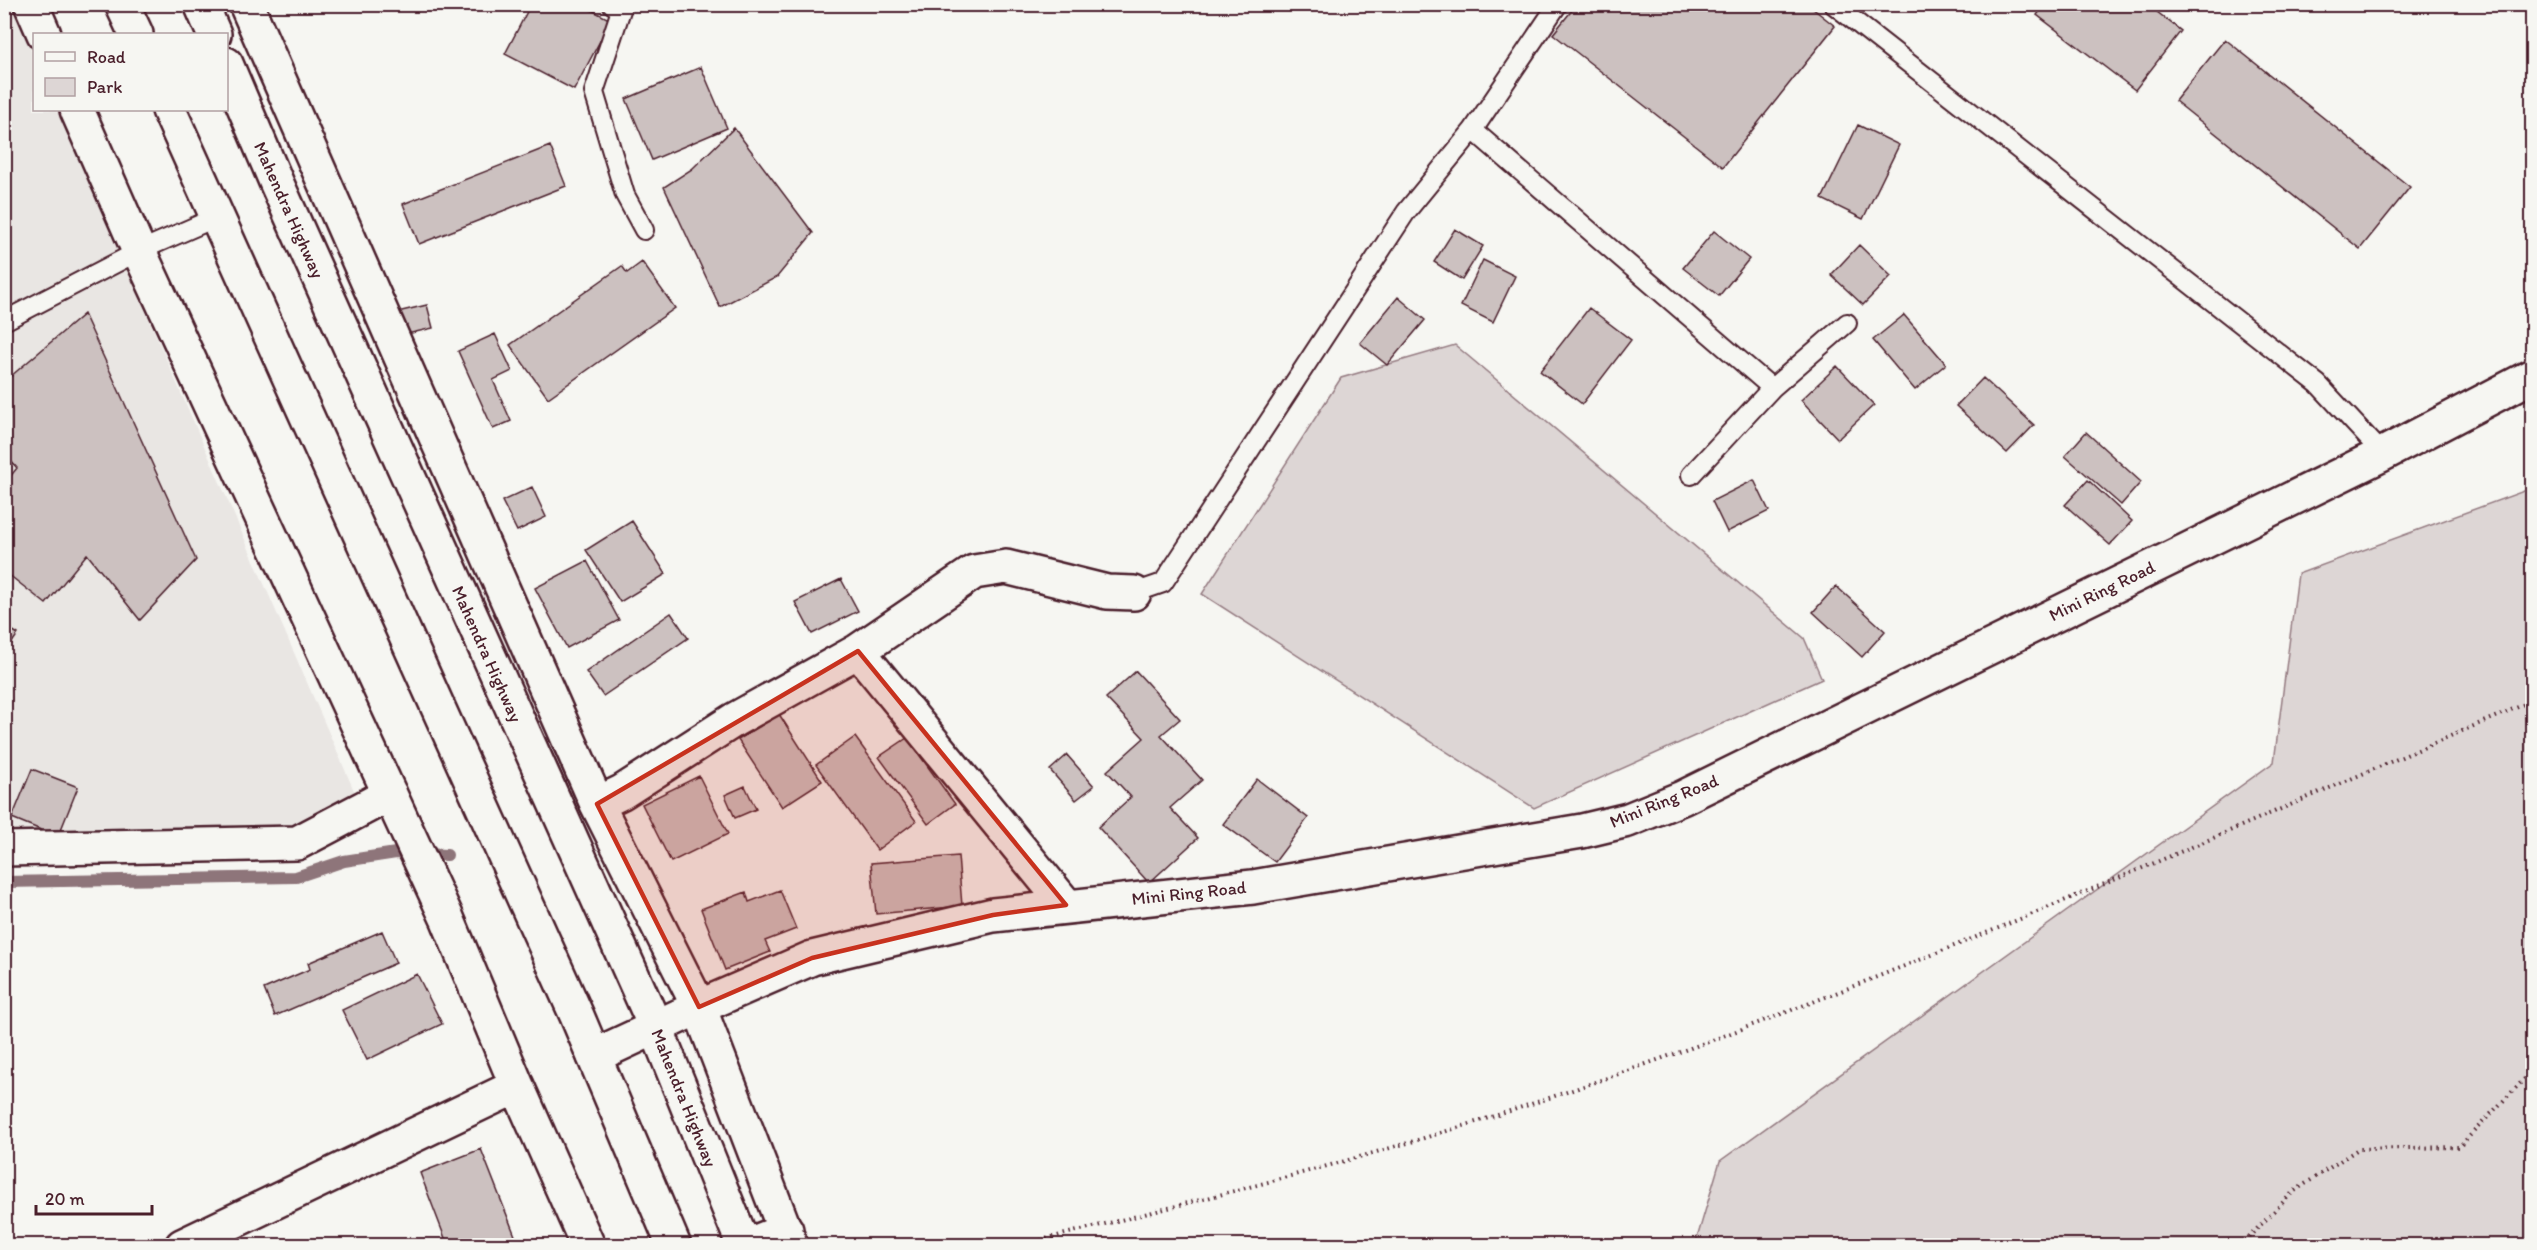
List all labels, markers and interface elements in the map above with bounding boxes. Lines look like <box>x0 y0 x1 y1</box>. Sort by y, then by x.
legend <box>33 33 228 111</box>
text: Road <box>87 46 126 68</box>
text: Park <box>87 76 122 98</box>
street label: Mahendra Highway <box>249 138 329 282</box>
street label: Mini Ring Road <box>2045 556 2159 626</box>
street label: Mahendra Highway <box>447 582 527 726</box>
street label: Mini Ring Road <box>1606 769 1722 833</box>
street label: Mini Ring Road <box>1131 876 1248 910</box>
street label: Mahendra Highway <box>646 1026 722 1171</box>
scale bar <box>36 1178 152 1216</box>
text: 20 m <box>45 1188 85 1210</box>

